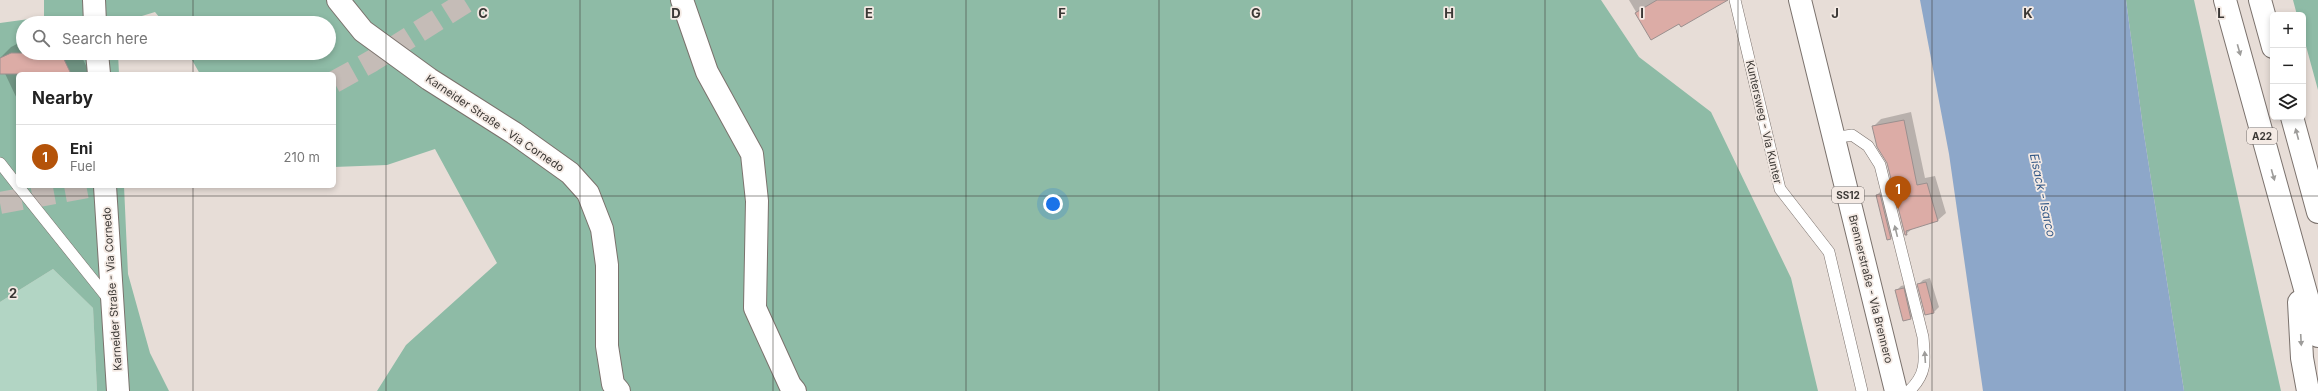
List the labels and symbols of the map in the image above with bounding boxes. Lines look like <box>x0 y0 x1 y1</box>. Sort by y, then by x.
text: C <box>478 5 488 21</box>
text: D <box>671 5 681 21</box>
text: E <box>865 5 873 21</box>
text: F <box>1058 5 1066 21</box>
text: G <box>1251 5 1261 21</box>
text: H <box>1444 5 1454 21</box>
text: I <box>1640 5 1644 21</box>
text: J <box>1831 5 1839 21</box>
text: K <box>2023 5 2033 21</box>
text: L <box>2217 5 2225 21</box>
one-way arrow <box>2236 44 2242 56</box>
street label: Kuntersweg - Via Kunter <box>1743 59 1785 185</box>
street label: Karneider Straße - Via Cornedo <box>423 71 567 175</box>
road number: A22 <box>2247 128 2277 144</box>
one-way arrow <box>2293 128 2299 140</box>
water label: Eisack - Isarco <box>2027 152 2059 238</box>
one-way arrow <box>2271 169 2277 181</box>
pin: 1 <box>1885 176 1911 209</box>
road number: SS12 <box>1832 187 1864 203</box>
your location <box>1043 194 1063 214</box>
street label: Karneider Straße - Via Cornedo <box>99 206 125 371</box>
street label: Brennerstraße - Via Brennero <box>1846 213 1896 365</box>
one-way arrow <box>1893 225 1899 237</box>
text: 2 <box>9 285 17 301</box>
one-way arrow <box>2298 334 2305 346</box>
one-way arrow <box>1921 351 1928 364</box>

